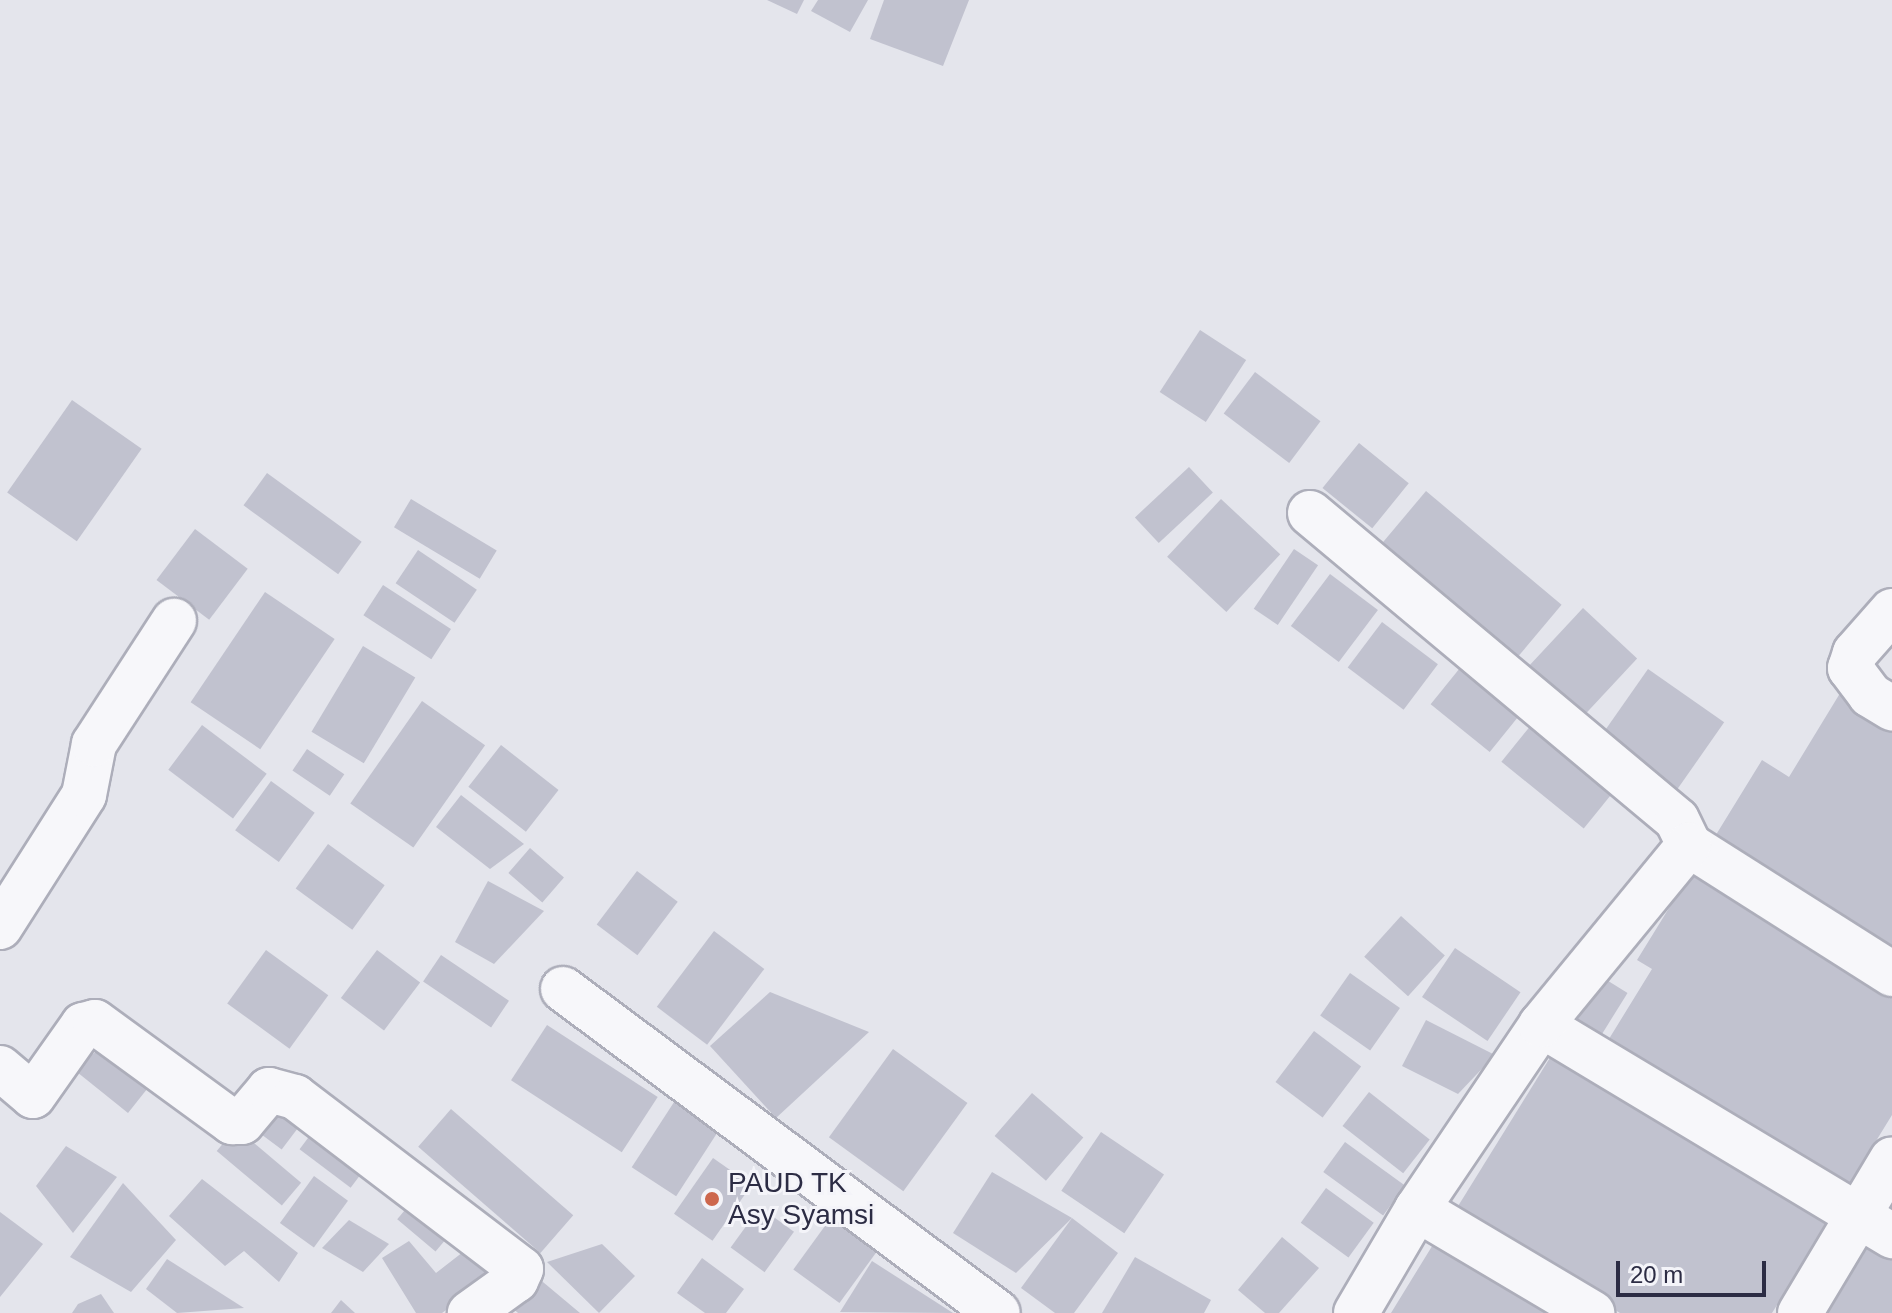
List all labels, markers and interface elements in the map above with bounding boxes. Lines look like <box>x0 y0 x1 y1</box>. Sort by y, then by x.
place label: PAUD TK Asy Syamsi <box>728 1166 874 1232</box>
marker: PAUD TK Asy Syamsi <box>703 1190 721 1208</box>
scale bar <box>1620 1245 1770 1295</box>
text: 20 m <box>1630 1261 1683 1288</box>

